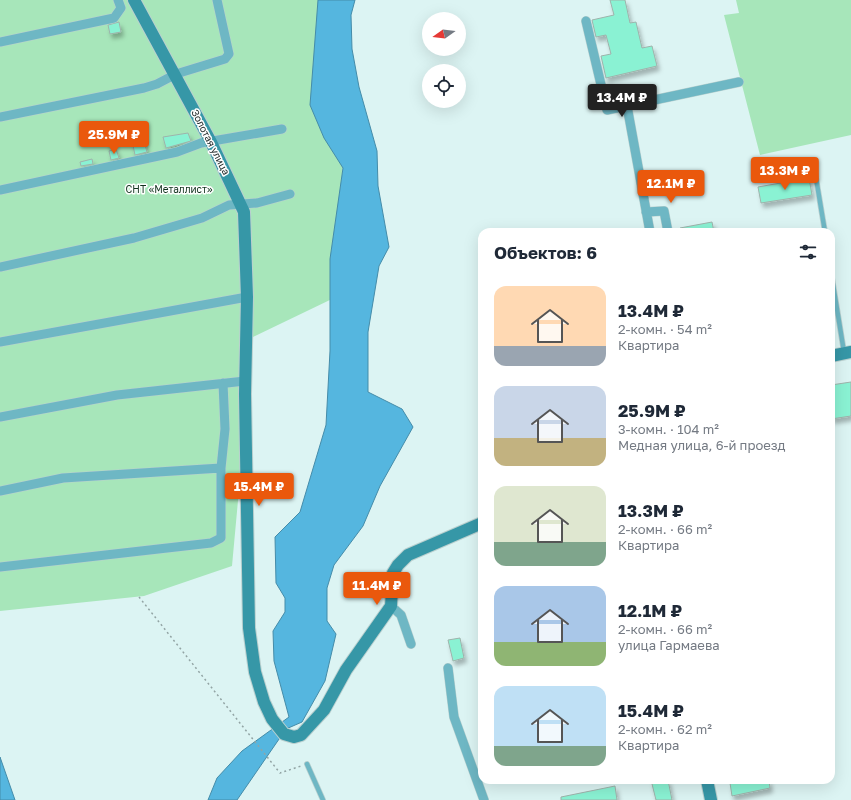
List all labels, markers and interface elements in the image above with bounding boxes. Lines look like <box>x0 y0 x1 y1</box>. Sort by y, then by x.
north arrow <box>422 12 466 56</box>
map controls <box>422 12 466 108</box>
button: locate <box>422 64 466 108</box>
pin: 13.4M ₽ <box>585 84 659 118</box>
text: 13.4M ₽ <box>597 89 647 105</box>
street label: Золотая улица <box>189 107 233 177</box>
pin: 25.9M ₽ <box>77 121 151 155</box>
text: 25.9M ₽ <box>88 126 140 142</box>
pin: 13.3M ₽ <box>748 157 822 191</box>
text: 13.3M ₽ <box>760 162 810 178</box>
pin: 12.1M ₽ <box>634 170 708 204</box>
text: 12.1M ₽ <box>646 175 696 191</box>
park label: СНТ «Металлист» <box>126 183 213 195</box>
icon: filters <box>797 241 819 263</box>
text: Объектов: 6 <box>494 242 597 263</box>
text: 13.4M ₽ <box>618 300 684 321</box>
icon: home <box>526 302 574 350</box>
text: 2-комн. · 54 m² <box>618 321 712 337</box>
text: Квартира <box>618 337 679 353</box>
text: 25.9M ₽ <box>618 400 686 421</box>
icon: home <box>526 402 574 450</box>
text: 3-комн. · 104 m² <box>618 421 719 437</box>
text: Медная улица, 6-й проезд <box>618 437 785 453</box>
pin: 15.4M ₽ <box>222 473 296 507</box>
text: 15.4M ₽ <box>234 478 284 494</box>
text: 13.3M ₽ <box>618 500 684 521</box>
icon: home <box>526 502 574 550</box>
text: 2-комн. · 66 m² <box>618 521 712 537</box>
text: Квартира <box>618 537 679 553</box>
pin: 11.4M ₽ <box>340 572 414 606</box>
text: 11.4M ₽ <box>352 577 402 593</box>
text: 12.1M ₽ <box>618 600 682 621</box>
icon: home <box>526 602 574 650</box>
text: 2-комн. · 66 m² <box>618 621 712 637</box>
text: улица Гармаева <box>618 637 720 653</box>
text: 15.4M ₽ <box>618 700 684 721</box>
icon: home <box>526 702 574 750</box>
text: 2-комн. · 62 m² <box>618 721 712 737</box>
text: Квартира <box>618 737 679 753</box>

